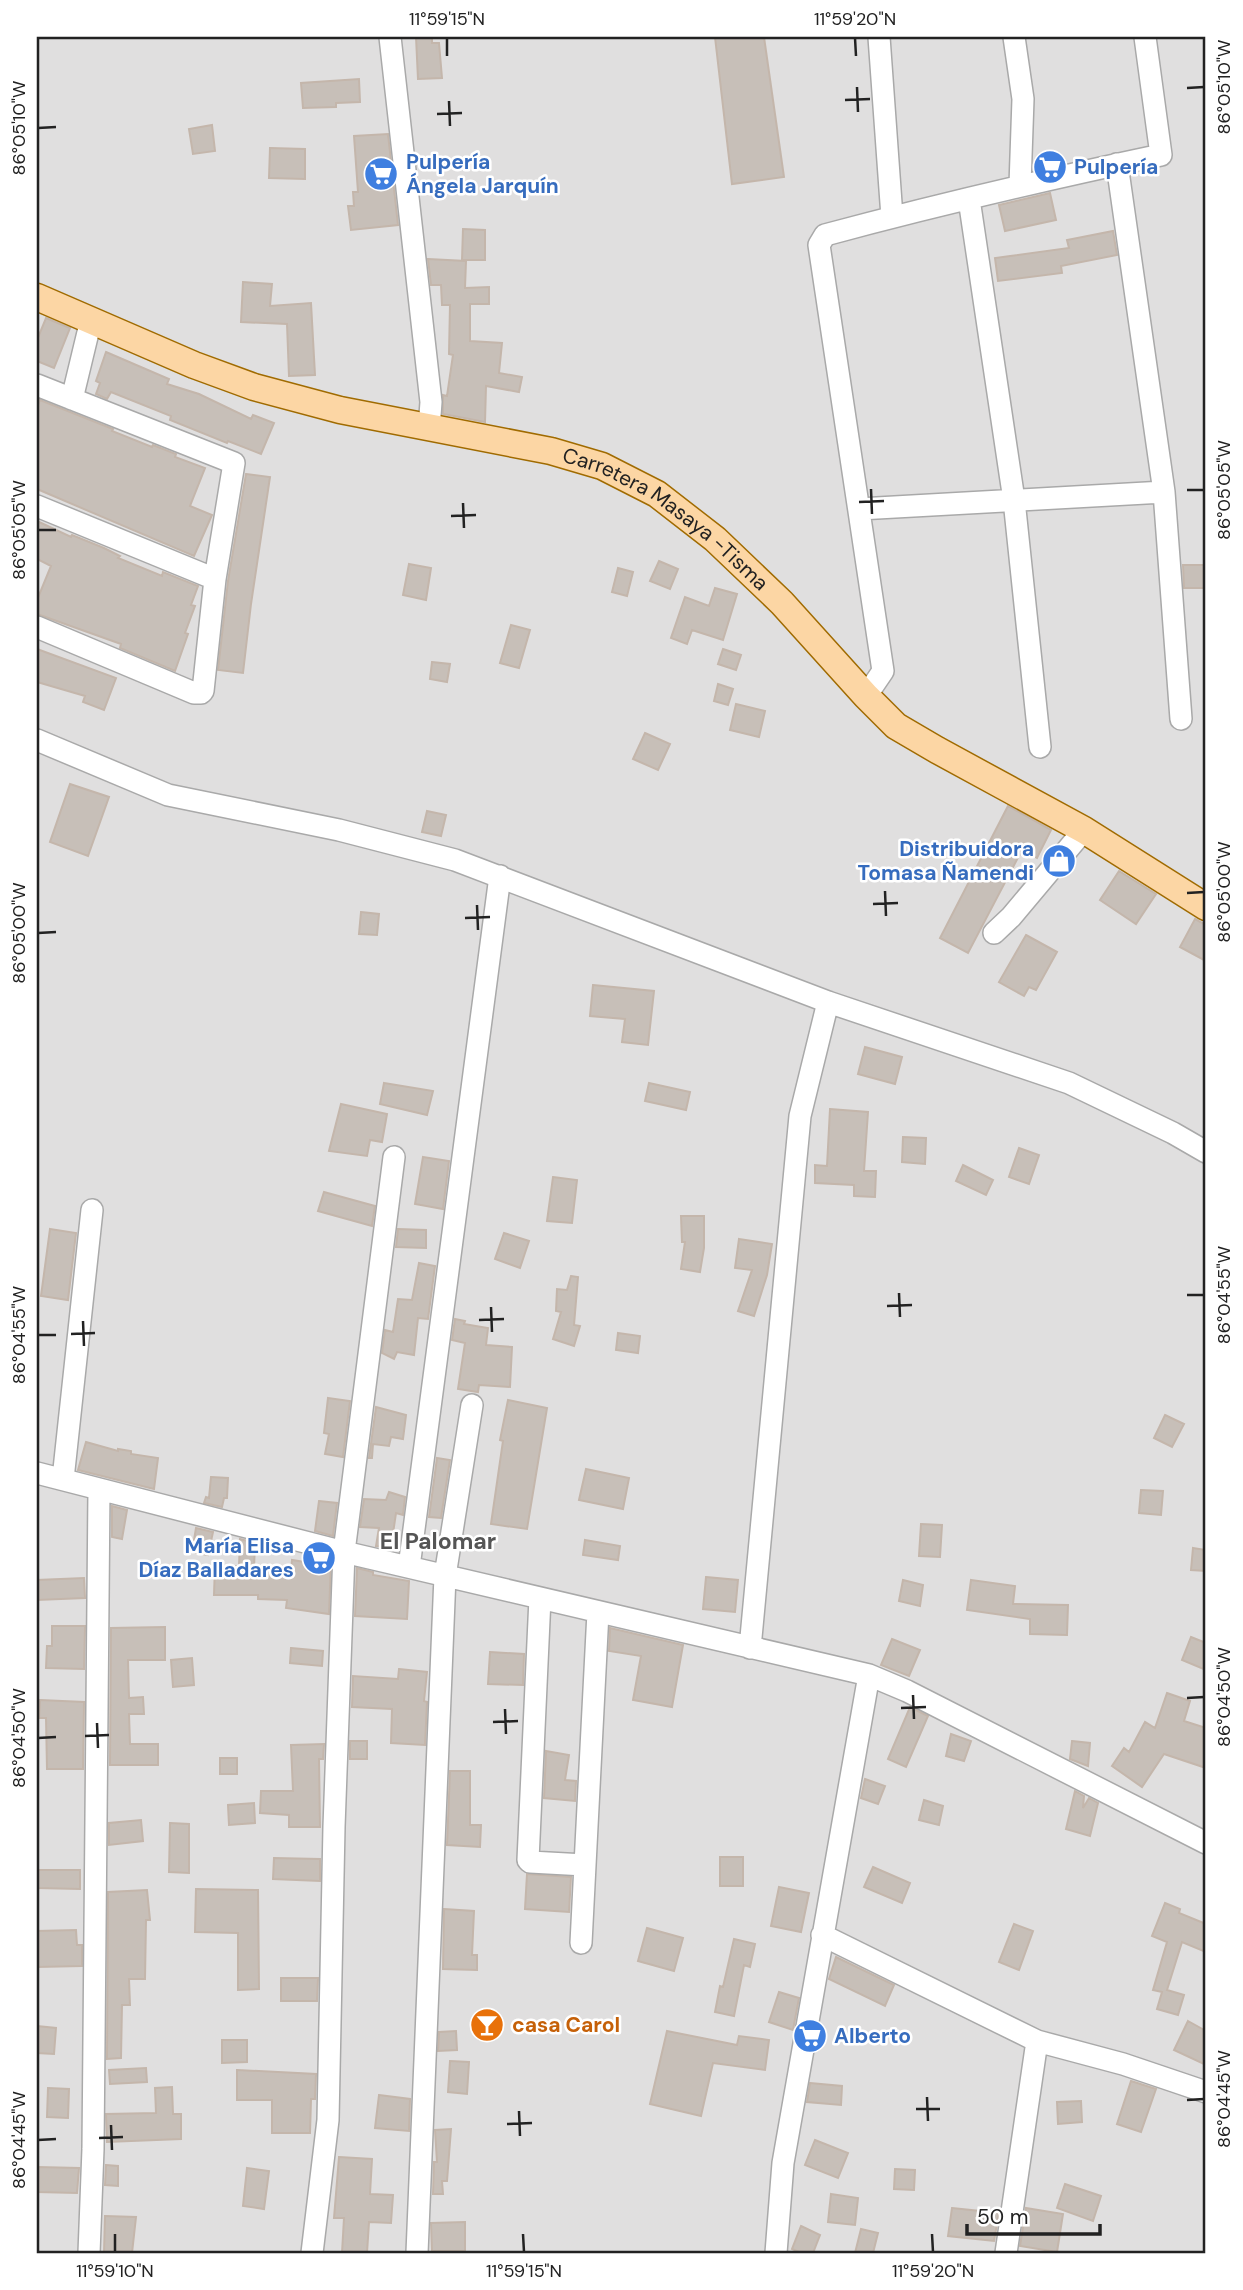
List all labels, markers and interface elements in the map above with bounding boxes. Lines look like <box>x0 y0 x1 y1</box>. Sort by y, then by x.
text: 11°59'15"N <box>409 7 485 31</box>
text: 11°59'20"N <box>814 7 896 31</box>
text: 86°05'10"W <box>1212 40 1236 134</box>
text: 86°05'10"W <box>7 81 31 175</box>
place label: Pulpería Ángela Jarquín <box>406 148 559 200</box>
supermarket icon: Pulpería <box>1031 148 1069 186</box>
place label: Pulpería <box>1074 153 1158 181</box>
supermarket icon: Pulpería Ángela Jarquín <box>362 155 400 193</box>
text: 86°05'05"W <box>1212 440 1236 540</box>
street label: Carretera Masaya -Tisma <box>559 441 775 597</box>
text: 86°05'05"W <box>7 480 31 580</box>
place label: Distribuidora Tomasa Ñamendi <box>858 835 1034 887</box>
text: 86°05'00"W <box>1212 841 1236 943</box>
shop icon: Distribuidora Tomasa Ñamendi <box>1040 842 1078 880</box>
text: 86°05'00"W <box>7 882 31 984</box>
text: 86°04'55"W <box>1212 1246 1236 1344</box>
text: 86°04'55"W <box>7 1286 31 1384</box>
district label: El Palomar <box>380 1526 496 1556</box>
place label: María Elisa Díaz Balladares <box>138 1532 294 1584</box>
supermarket icon: María Elisa Díaz Balladares <box>300 1539 338 1577</box>
text: 86°04'50"W <box>1212 1647 1236 1747</box>
text: 86°04'50"W <box>7 1688 31 1788</box>
bar icon: casa Carol <box>468 2006 506 2044</box>
place label: casa Carol <box>512 2011 620 2039</box>
supermarket icon: Alberto <box>791 2017 829 2055</box>
place label: Alberto <box>834 2022 911 2050</box>
text: 86°04'45"W <box>1212 2050 1236 2148</box>
text: 86°04'45"W <box>7 2091 31 2189</box>
scale bar <box>967 2192 1100 2236</box>
text: 50 m <box>977 2203 1028 2231</box>
text: 11°59'10"N <box>76 2259 154 2283</box>
text: 11°59'15"N <box>486 2259 562 2283</box>
text: 11°59'20"N <box>892 2259 974 2283</box>

